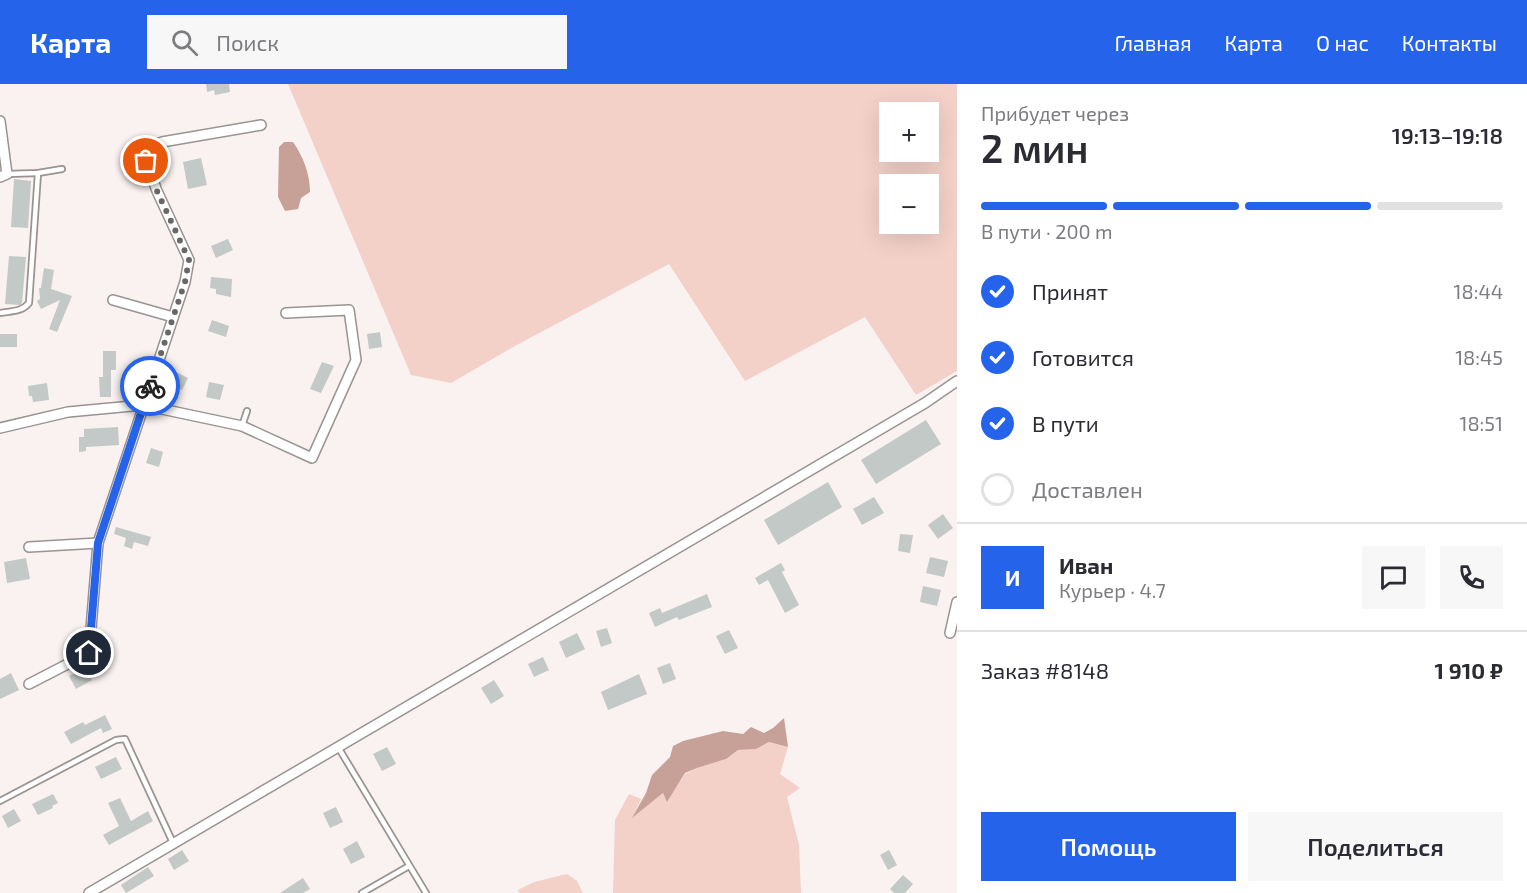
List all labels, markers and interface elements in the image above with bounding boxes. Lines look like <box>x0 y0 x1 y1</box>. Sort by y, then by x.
search box <box>147 15 567 69</box>
text: Карта <box>30 25 111 59</box>
icon: search <box>168 26 201 59</box>
text: Поиск <box>216 29 279 55</box>
text: Главная <box>1115 30 1192 55</box>
text: Карта <box>1225 30 1283 55</box>
text: О нас <box>1316 30 1369 55</box>
text: Контакты <box>1402 30 1497 55</box>
text: Прибудет через <box>981 101 1129 125</box>
map controls <box>879 102 939 234</box>
button: + <box>879 102 939 162</box>
text: 19:13–19:18 <box>1392 122 1503 148</box>
text: 2 мин <box>981 124 1088 171</box>
pin <box>120 135 171 186</box>
icon: bag <box>129 144 162 177</box>
button: − <box>879 174 939 234</box>
text: В пути · 200 m <box>981 219 1113 243</box>
icon: check <box>981 275 1014 308</box>
text: Принят <box>1032 278 1108 304</box>
text: 18:44 <box>1454 279 1503 303</box>
icon: check <box>981 341 1014 374</box>
text: Готовится <box>1032 344 1134 370</box>
text: 18:45 <box>1455 345 1503 369</box>
courier <box>120 356 180 416</box>
icon: bike <box>134 370 167 403</box>
icon: check <box>981 407 1014 440</box>
text: В пути <box>1032 410 1099 436</box>
text: 18:51 <box>1460 411 1503 435</box>
text: Доставлен <box>1032 476 1143 502</box>
button: chat <box>1362 546 1425 609</box>
button: phone <box>1440 546 1503 609</box>
text: Иван <box>1059 552 1113 578</box>
text: И <box>1005 564 1020 590</box>
text: Курьер · 4.7 <box>1059 578 1166 602</box>
pin <box>63 627 114 678</box>
icon: home <box>72 636 105 669</box>
text: Заказ #8148 <box>981 657 1109 683</box>
text: 1 910 ₽ <box>1435 657 1503 683</box>
button: Помощь <box>981 812 1236 881</box>
button: Поделиться <box>1248 812 1503 881</box>

